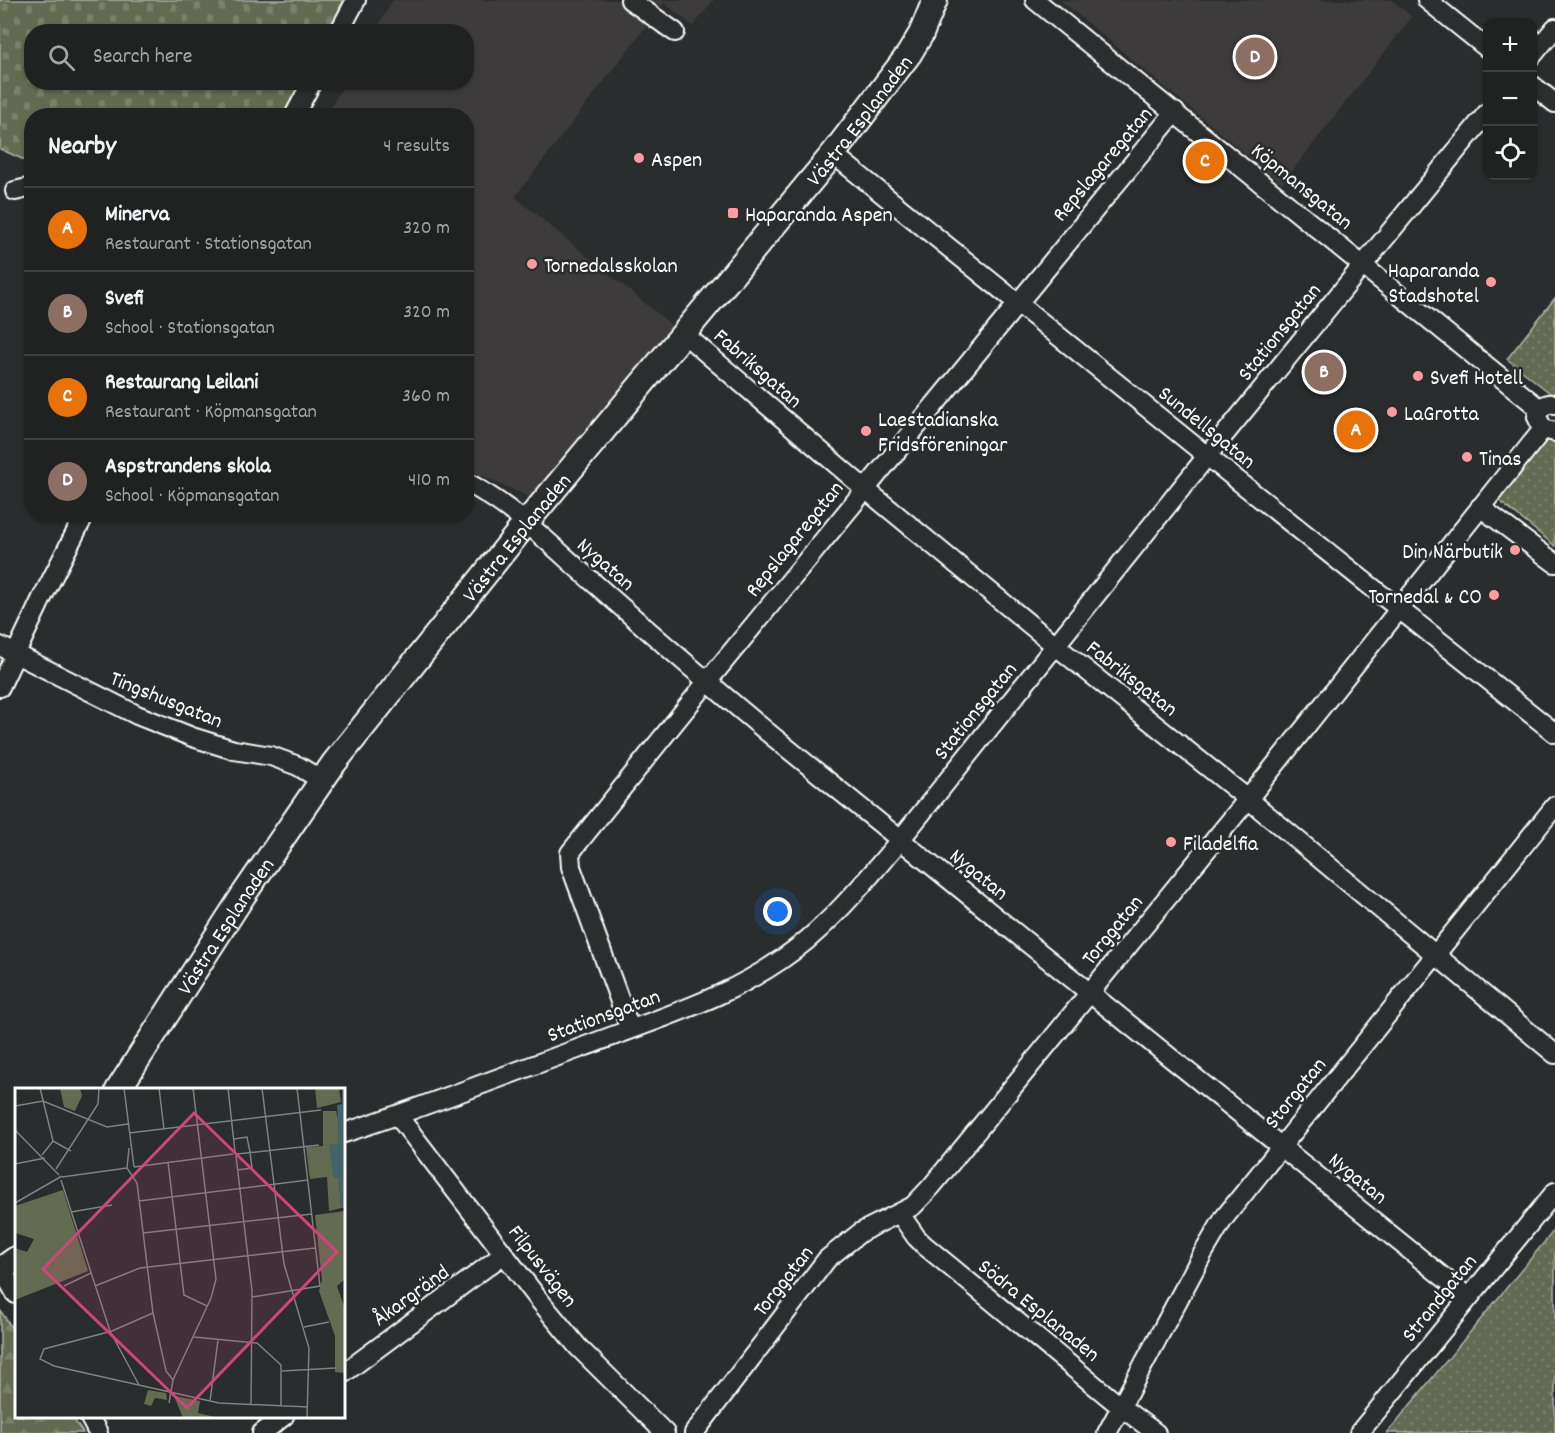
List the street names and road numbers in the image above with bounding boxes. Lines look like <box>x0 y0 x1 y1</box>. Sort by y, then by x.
street label: Västra Esplanaden <box>800 50 922 194</box>
street label: Repslagaregatan <box>1046 101 1161 229</box>
street label: Köpmansgatan <box>1243 137 1359 239</box>
street label: Stationsgatan <box>1232 278 1330 389</box>
street label: Fabriksgatan <box>706 322 808 417</box>
street label: Sundellsgatan <box>1150 380 1261 478</box>
street label: Västra Esplanaden <box>456 468 580 610</box>
street label: Repslagaregatan <box>739 475 852 605</box>
street label: Nygatan <box>569 532 641 600</box>
street label: Fabriksgatan <box>1078 634 1183 725</box>
street label: Stationsgatan <box>928 657 1026 768</box>
street label: Tingshusgatan <box>105 665 227 738</box>
street label: Nygatan <box>941 842 1014 909</box>
street label: Västra Esplanaden <box>171 853 283 1002</box>
street label: Torggatan <box>1076 889 1152 973</box>
street label: Stationsgatan <box>543 983 665 1052</box>
street label: Storgatan <box>1258 1052 1335 1137</box>
street label: Nygatan <box>1320 1146 1393 1213</box>
street label: Filpusvägen <box>499 1219 583 1315</box>
street label: Torggatan <box>747 1240 823 1324</box>
street label: Strandgatan <box>1396 1249 1486 1350</box>
street label: Södra Esplanaden <box>970 1253 1105 1371</box>
street label: Åkargränd <box>367 1258 457 1335</box>

